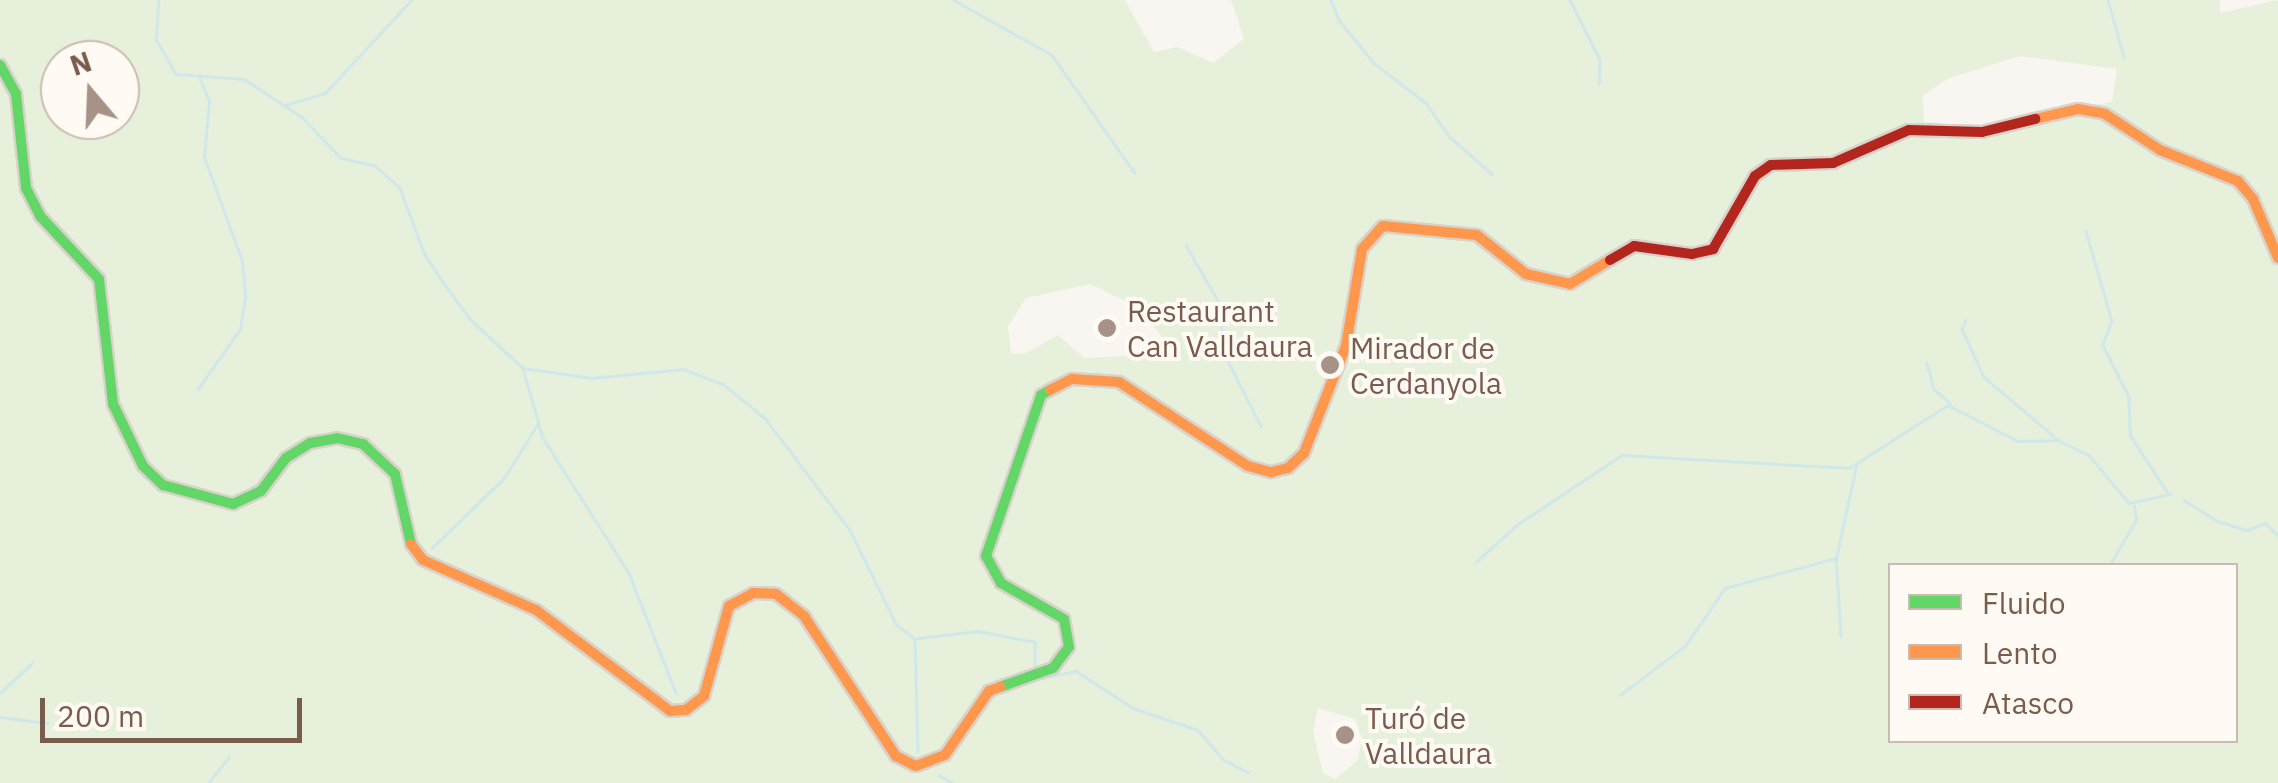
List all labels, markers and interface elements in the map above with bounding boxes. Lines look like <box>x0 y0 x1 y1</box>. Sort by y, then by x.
north arrow <box>40 40 140 140</box>
text: N <box>65 42 96 84</box>
place label: Restaurant Can Valldaura <box>1127 293 1313 364</box>
marker: Restaurant Can Valldaura <box>1096 317 1118 339</box>
place label: Mirador de Cerdanyola <box>1350 330 1502 400</box>
marker: Mirador de Cerdanyola <box>1319 354 1341 376</box>
legend <box>1888 563 2238 743</box>
text: Fluido <box>1982 583 2066 622</box>
text: Lento <box>1982 633 2057 672</box>
scale bar <box>45 678 308 740</box>
text: Atasco <box>1982 683 2074 722</box>
text: 200 m <box>57 696 144 735</box>
place label: Turó de Valldaura <box>1365 700 1492 770</box>
marker: Turó de Valldaura <box>1334 724 1356 746</box>

